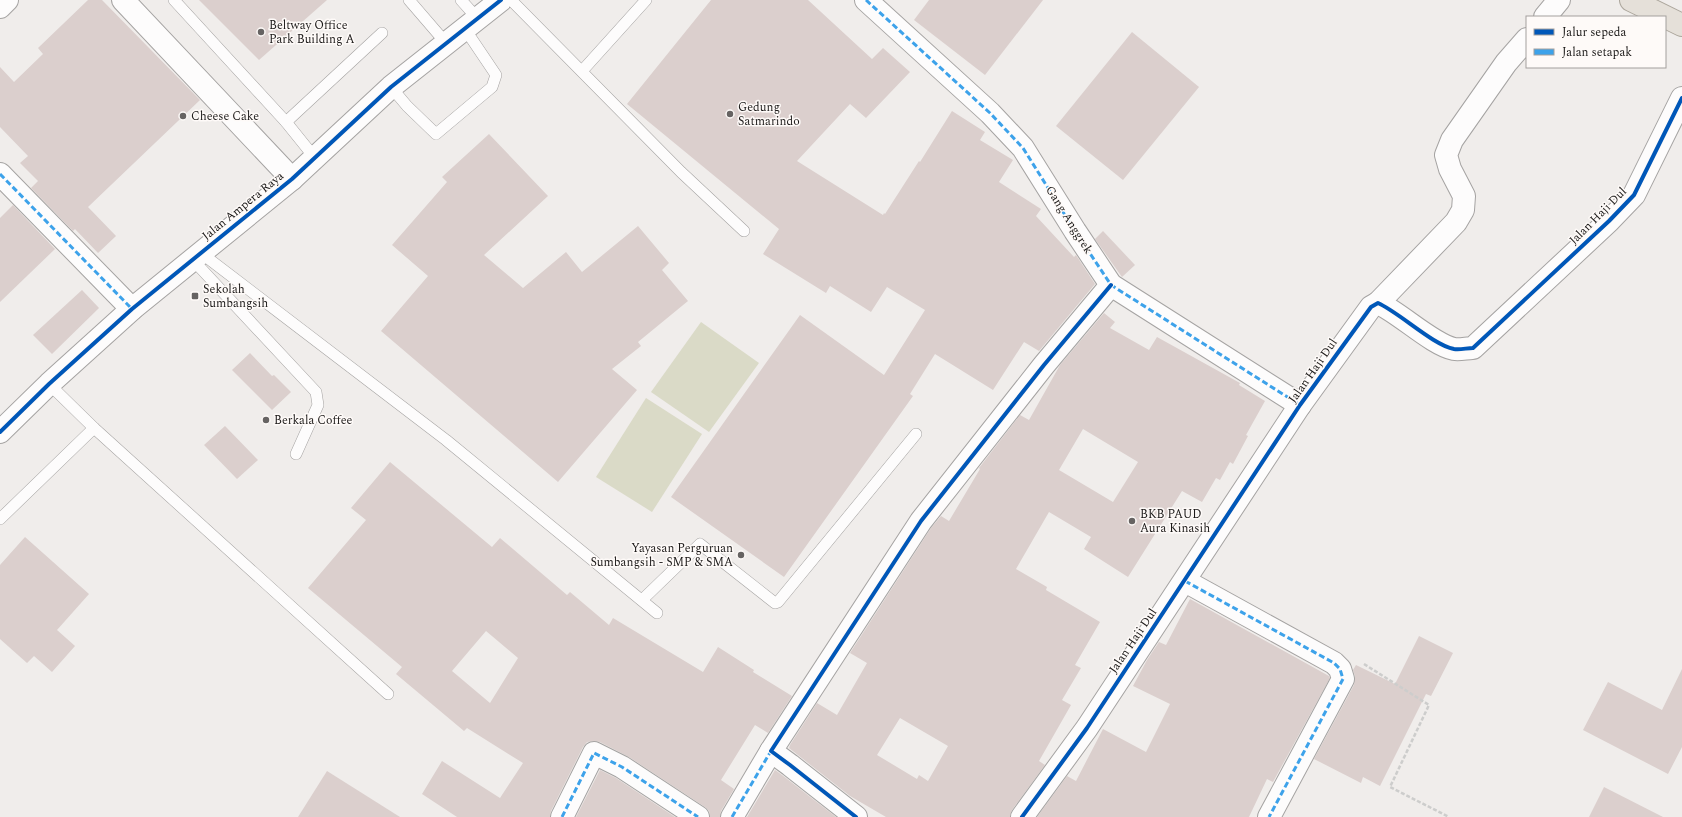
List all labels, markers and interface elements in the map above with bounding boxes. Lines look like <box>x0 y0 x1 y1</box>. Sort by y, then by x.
place label: Beltway Office Park Building A <box>269 16 355 49</box>
legend <box>1526 16 1666 68</box>
text: Jalur sepeda <box>1562 23 1627 42</box>
marker: Beltway Office Park Building A <box>256 27 266 37</box>
text: Jalan setapak <box>1562 43 1632 62</box>
place label: Gedung Satmarindo <box>738 98 800 131</box>
place label: Cheese Cake <box>191 107 259 126</box>
marker: Gedung Satmarindo <box>725 109 735 119</box>
marker: Cheese Cake <box>178 111 188 121</box>
street label: Jalan Ampera Raya <box>198 167 288 245</box>
street label: Gang Anggrek <box>1040 182 1098 258</box>
street label: Jalan Haji Dul <box>1565 183 1631 249</box>
place label: Sekolah Sumbangsih <box>203 280 268 313</box>
marker: Sekolah Sumbangsih <box>190 291 200 301</box>
street label: Jalan Haji Dul <box>1284 335 1342 407</box>
place label: Berkala Coffee <box>274 411 353 430</box>
marker: Berkala Coffee <box>261 415 271 425</box>
place label: BKB PAUD Aura Kinasih <box>1140 505 1210 538</box>
marker: BKB PAUD Aura Kinasih <box>1127 516 1137 526</box>
place label: Yayasan Perguruan Sumbangsih - SMP & SMA <box>591 539 733 572</box>
marker: Yayasan Perguruan Sumbangsih - SMP & SMA <box>736 550 746 560</box>
street label: Jalan Haji Dul <box>1104 605 1162 677</box>

